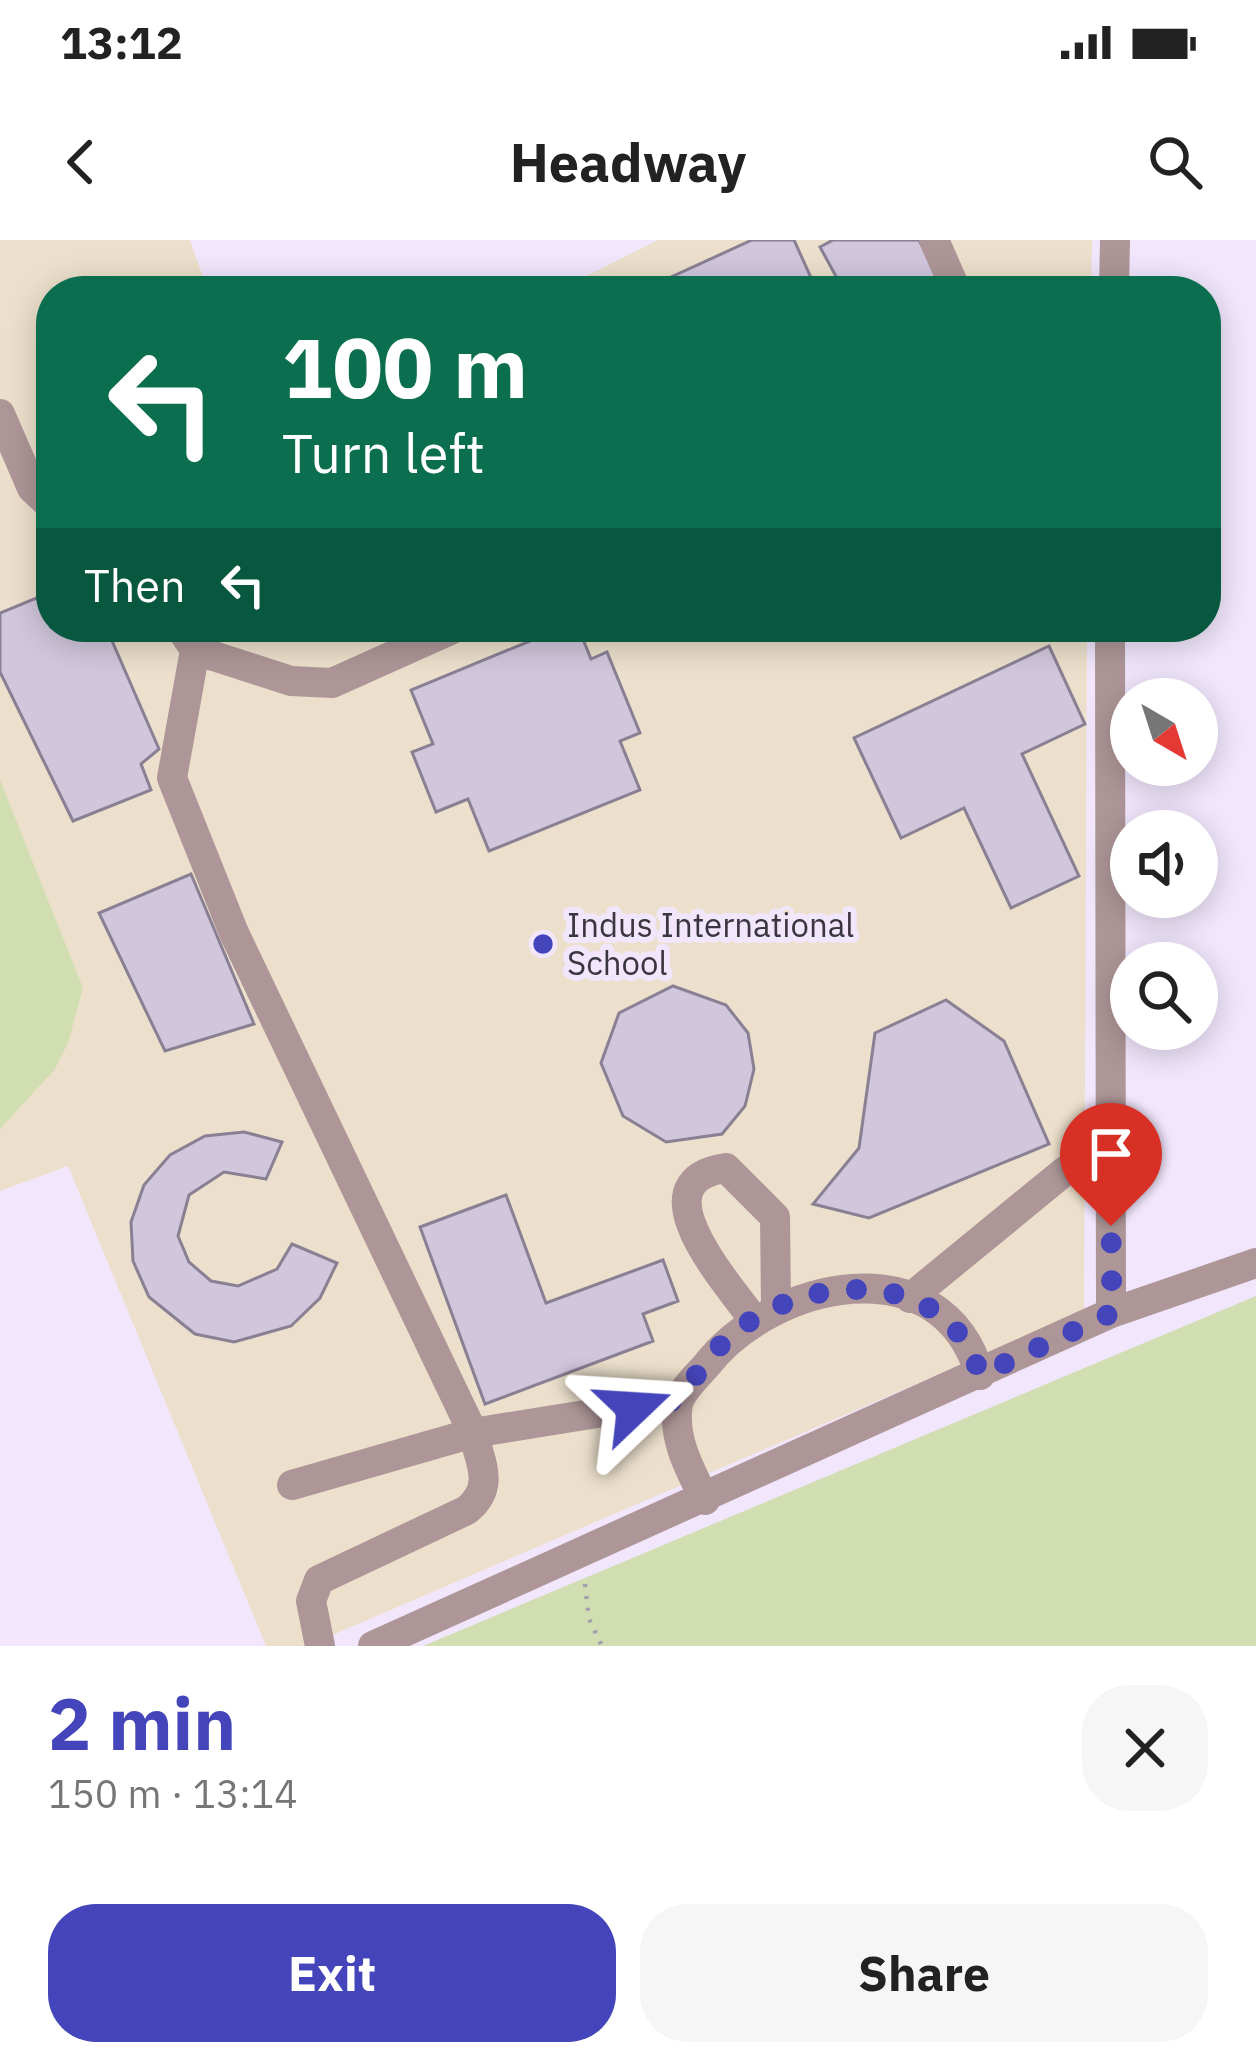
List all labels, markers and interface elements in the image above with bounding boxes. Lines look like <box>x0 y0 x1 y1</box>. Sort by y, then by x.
text: 13:12 <box>60 13 183 71</box>
text: Headway <box>510 127 746 197</box>
icon: back <box>48 129 114 195</box>
icon: search <box>1142 129 1208 195</box>
text: 100 m <box>282 312 528 421</box>
icon: left <box>84 324 240 480</box>
text: Turn left <box>282 418 485 488</box>
icon: left <box>210 552 276 618</box>
text: Then <box>84 556 186 614</box>
north arrow <box>1110 678 1218 786</box>
map controls <box>1110 678 1218 1050</box>
button: sound <box>1110 810 1218 918</box>
place label: Indus International School <box>567 903 854 984</box>
marker: Indus International School <box>530 931 556 957</box>
button: search <box>1110 942 1218 1050</box>
pin <box>1060 1103 1162 1226</box>
icon: arrive <box>1078 1121 1144 1187</box>
position arrow <box>571 1345 697 1471</box>
text: 2 min <box>48 1676 236 1770</box>
button: close <box>1082 1685 1208 1811</box>
text: 150 m · 13:14 <box>48 1768 298 1819</box>
button: Exit <box>48 1904 616 2042</box>
button: Share <box>640 1904 1208 2042</box>

